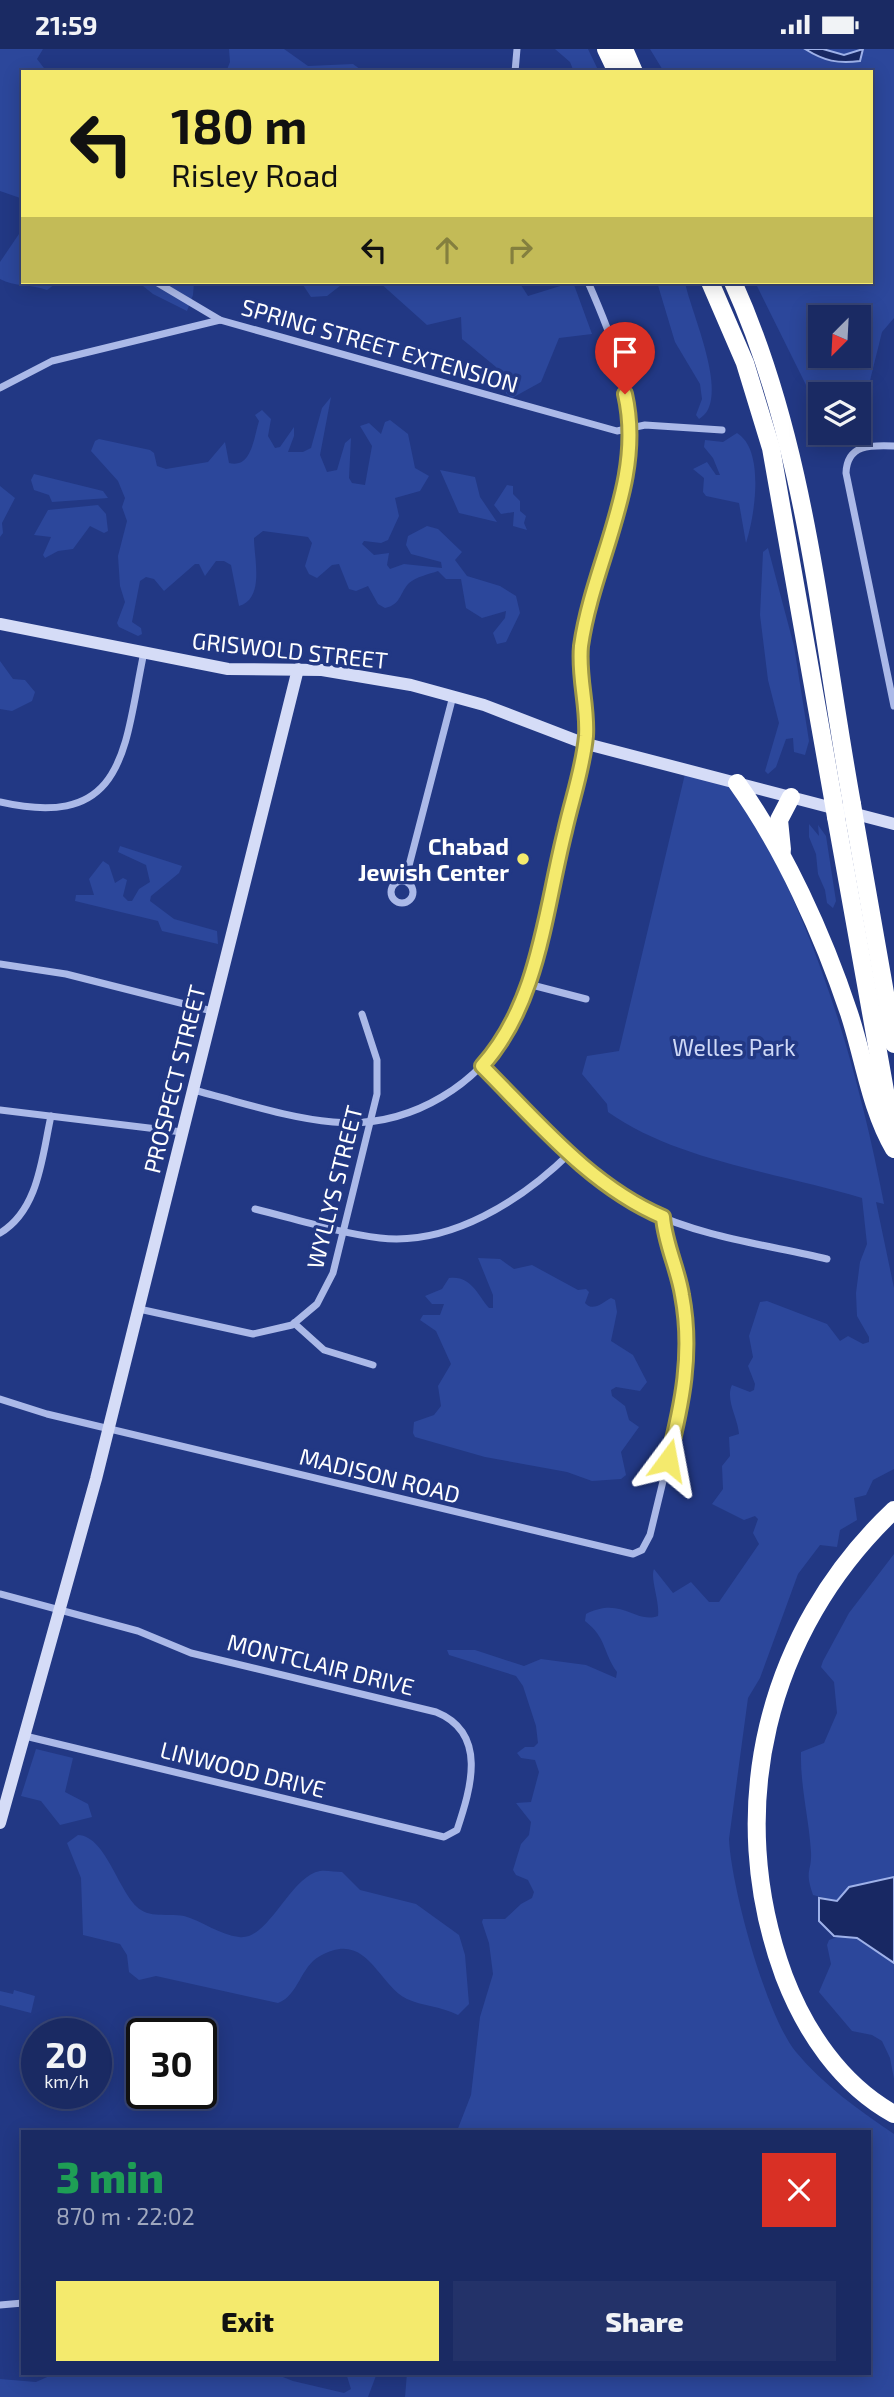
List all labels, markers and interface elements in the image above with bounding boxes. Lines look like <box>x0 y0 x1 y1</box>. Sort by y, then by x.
text: 21:59 <box>35 9 98 40</box>
text: 180 m <box>171 95 307 154</box>
icon: left <box>56 98 147 189</box>
text: Risley Road <box>171 155 339 193</box>
icon: left <box>355 231 393 269</box>
icon: ahead <box>428 231 466 269</box>
icon: right <box>501 231 539 269</box>
street label: SPRING STREET EXTENSION <box>238 292 522 398</box>
north arrow <box>808 305 872 367</box>
map controls <box>808 305 871 445</box>
pin <box>595 322 655 394</box>
icon: arrive <box>606 333 644 371</box>
button: layers <box>808 382 871 445</box>
street label: GRISWOLD STREET <box>191 626 389 674</box>
place label: Chabad Jewish Center <box>358 832 509 886</box>
marker: Chabad Jewish Center <box>515 851 531 867</box>
street label: PROSPECT STREET <box>137 982 211 1176</box>
park label: Welles Park <box>672 1033 796 1061</box>
street label: WYLLYS STREET <box>300 1103 368 1271</box>
position arrow <box>631 1423 705 1497</box>
street label: MADISON ROAD <box>297 1442 463 1508</box>
street label: MONTCLAIR DRIVE <box>225 1627 417 1701</box>
street label: LINWOOD DRIVE <box>157 1735 329 1803</box>
speed limit sign: 30 <box>126 2018 217 2109</box>
text: 20 <box>45 2033 88 2075</box>
text: km/h <box>44 2070 89 2092</box>
text: 3 min <box>56 2151 164 2201</box>
button: close <box>762 2153 836 2227</box>
text: 870 m · 22:02 <box>56 2202 195 2230</box>
button: Exit <box>56 2281 439 2361</box>
button: Share <box>453 2281 836 2361</box>

